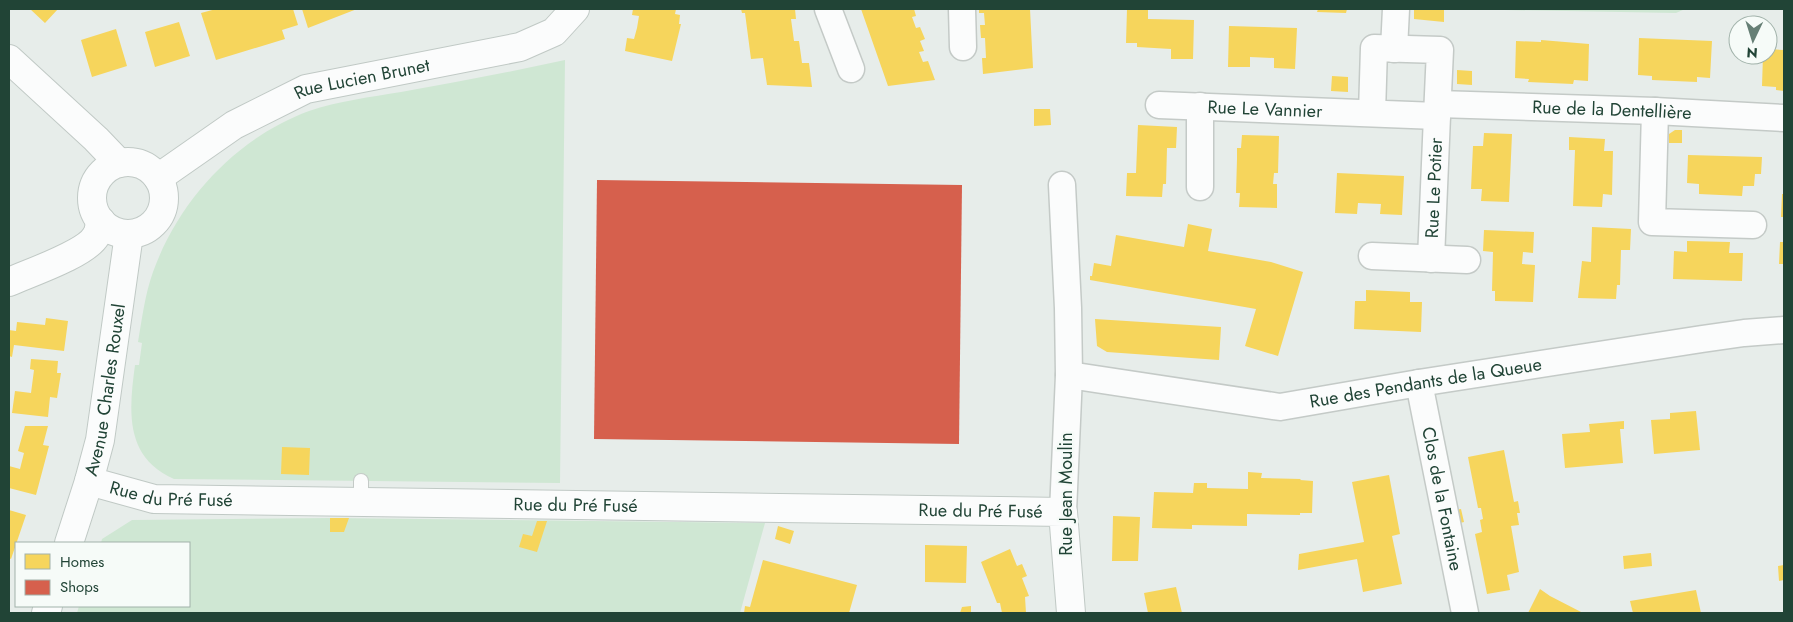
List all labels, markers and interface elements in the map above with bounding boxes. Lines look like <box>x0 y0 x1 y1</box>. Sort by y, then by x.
north arrow <box>1728 15 1778 65</box>
text: N <box>1746 43 1758 63</box>
street label: Rue Lucien Brunet <box>289 52 432 106</box>
street label: Rue Le Vannier <box>1207 94 1324 124</box>
street label: Rue de la Dentellière <box>1532 94 1692 126</box>
street label: Rue Le Potier <box>1419 136 1449 239</box>
street label: Avenue Charles Rouxel <box>78 302 132 479</box>
street label: Rue des Pendants de la Queue <box>1308 351 1543 415</box>
street label: Clos de la Fontaine <box>1415 424 1469 573</box>
street label: Rue Jean Moulin <box>1053 432 1079 556</box>
street label: Rue du Pré Fusé <box>107 474 233 513</box>
street label: Rue du Pré Fusé <box>513 491 638 519</box>
street label: Rue du Pré Fusé <box>918 497 1043 525</box>
legend <box>15 542 190 607</box>
text: Homes <box>60 551 104 573</box>
text: Shops <box>60 576 99 598</box>

